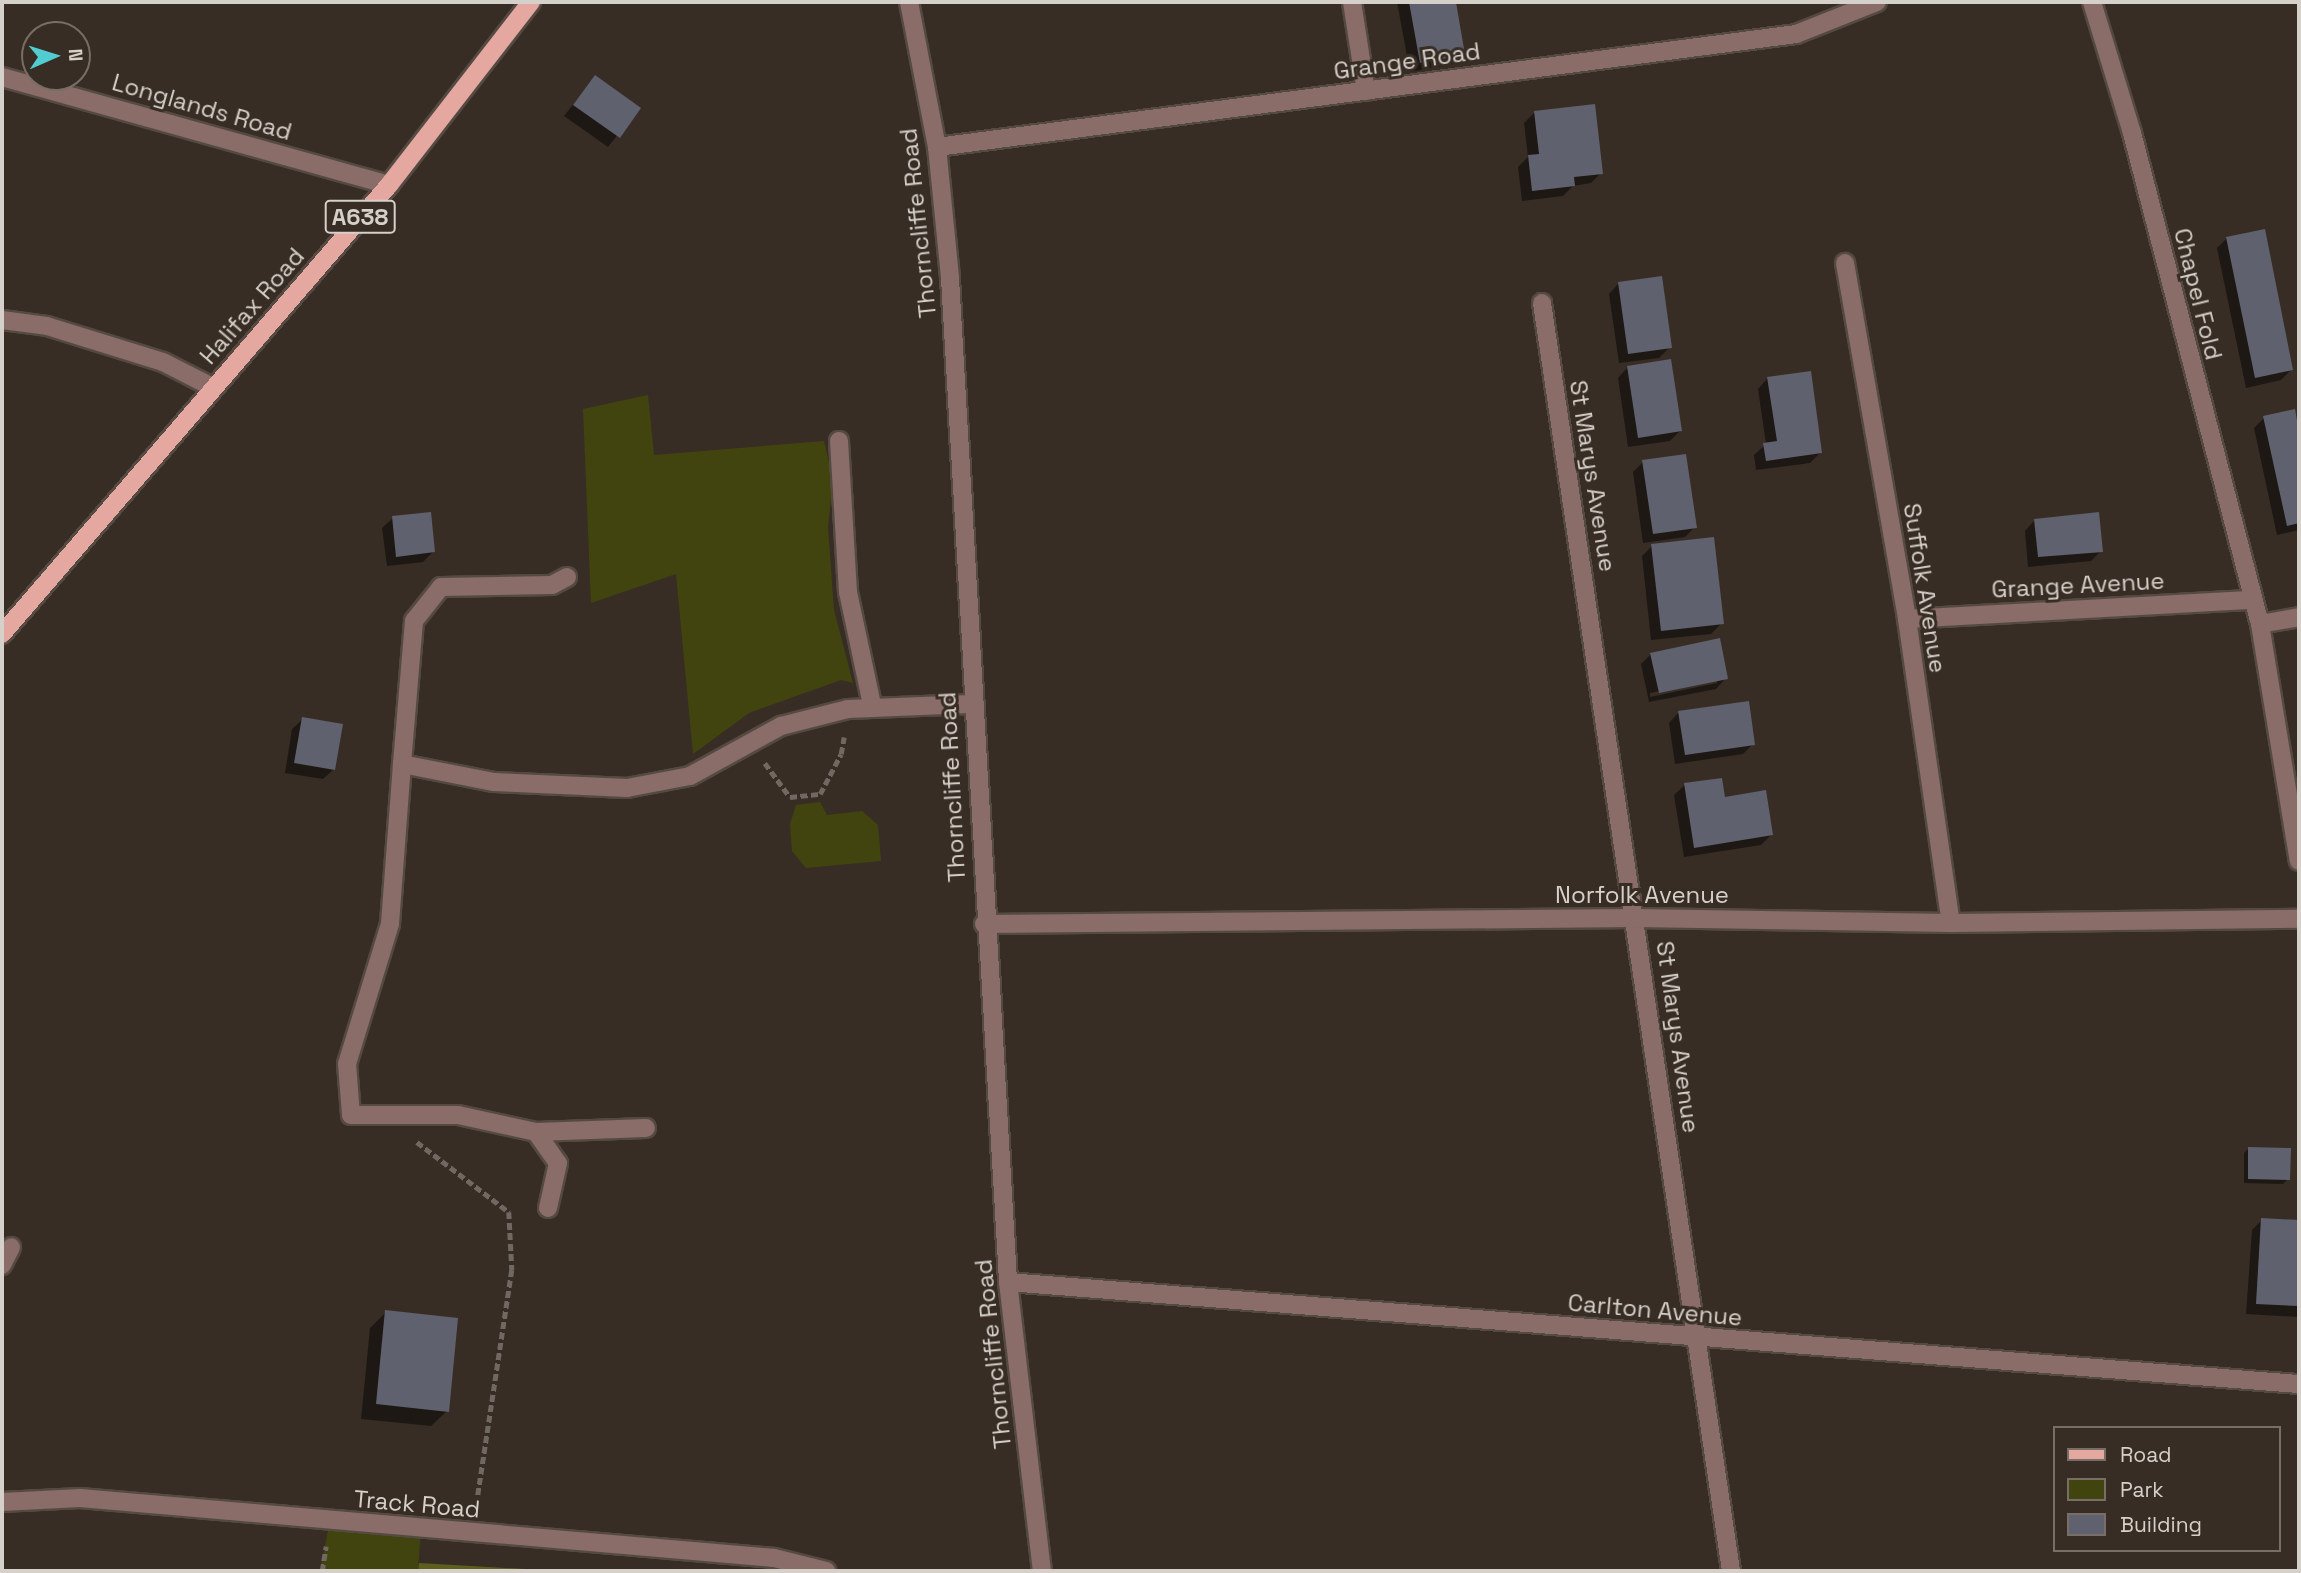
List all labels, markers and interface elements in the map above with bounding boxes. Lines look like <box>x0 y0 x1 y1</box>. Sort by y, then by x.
north arrow <box>21 21 91 91</box>
street label: Grange Road <box>1332 36 1482 86</box>
text: N <box>63 48 88 62</box>
street label: Longlands Road <box>109 68 295 146</box>
street label: Thorncliffe Road <box>894 127 942 319</box>
road number: A638 <box>323 198 397 236</box>
street label: Chapel Fold <box>2168 225 2228 363</box>
street label: Halifax Road <box>194 242 310 370</box>
street label: St Marys Avenue <box>1564 378 1622 574</box>
street label: Suffolk Avenue <box>1897 501 1953 675</box>
street label: Grange Avenue <box>1991 566 2165 604</box>
street label: Thorncliffe Road <box>933 691 971 883</box>
street label: Norfolk Avenue <box>1555 881 1729 909</box>
street label: St Marys Avenue <box>1650 939 1706 1135</box>
street label: Thorncliffe Road <box>969 1258 1017 1450</box>
street label: Carlton Avenue <box>1566 1288 1744 1332</box>
legend <box>2052 1426 2280 1552</box>
text: Road <box>2120 1441 2172 1468</box>
text: Park <box>2120 1476 2164 1503</box>
street label: Track Road <box>353 1484 481 1524</box>
text: Building <box>2120 1511 2202 1538</box>

